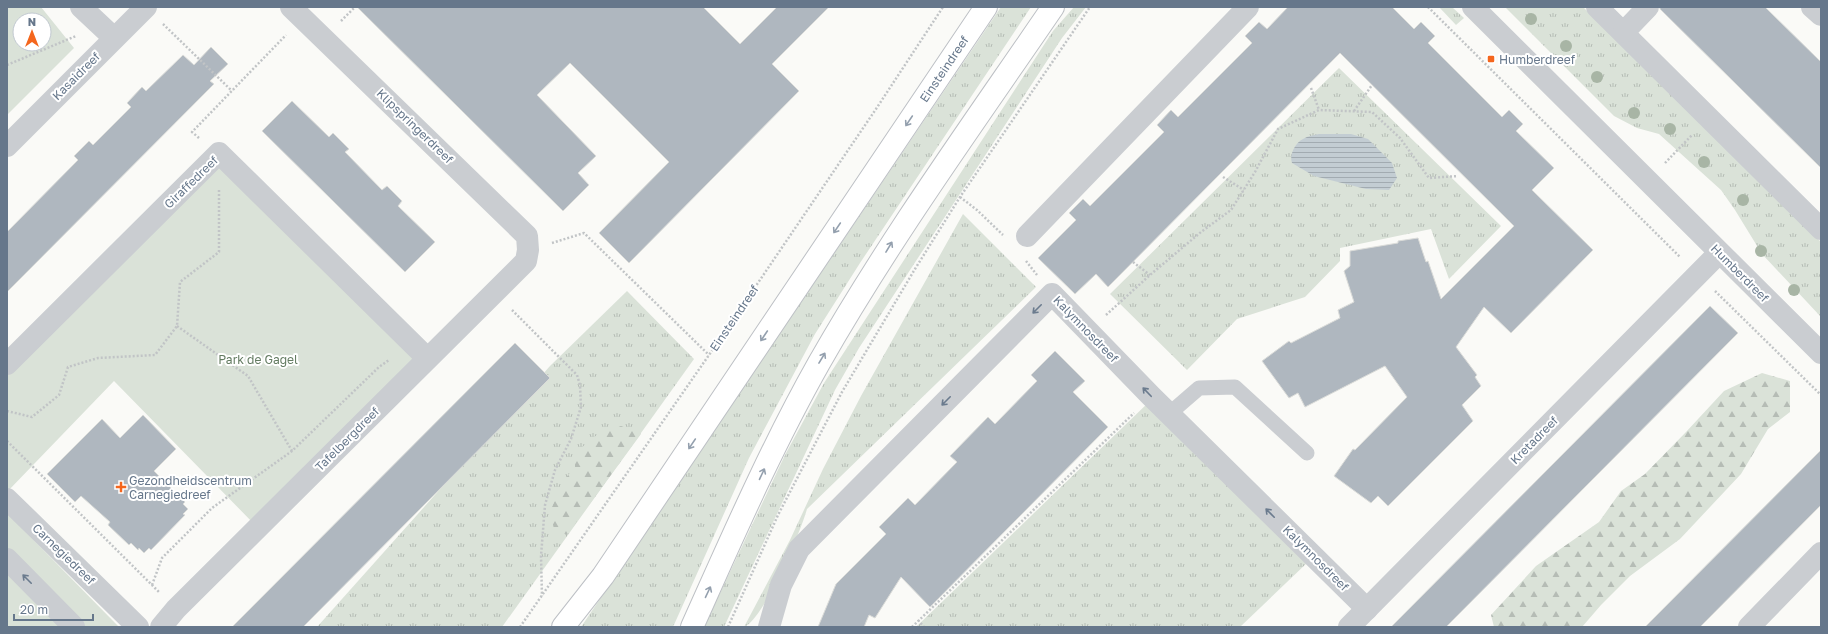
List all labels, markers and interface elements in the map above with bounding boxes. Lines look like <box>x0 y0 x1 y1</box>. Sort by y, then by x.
north arrow <box>12 12 52 52</box>
text: N <box>28 15 36 28</box>
street label: Einsteindreef <box>916 32 972 105</box>
street label: Kasaidreef <box>49 49 103 103</box>
place label: Humberdreef <box>1499 52 1576 67</box>
marker: Humberdreef <box>1486 54 1496 64</box>
street label: Klipspringerdreef <box>374 86 457 167</box>
one-way arrow <box>905 115 913 126</box>
street label: Giraffedreef <box>161 152 221 211</box>
one-way arrow <box>833 223 841 234</box>
one-way arrow <box>886 241 894 253</box>
street label: Humberdreef <box>1708 241 1773 306</box>
street label: Einsteindreef <box>706 281 762 354</box>
street label: Kalymnosdreef <box>1050 293 1122 366</box>
one-way arrow <box>1032 304 1042 314</box>
one-way arrow <box>760 330 768 341</box>
park label: Park de Gagel <box>218 352 298 367</box>
one-way arrow <box>818 352 826 364</box>
one-way arrow <box>1142 387 1152 397</box>
one-way arrow <box>941 396 950 406</box>
street label: Tafelbergdreef <box>312 403 383 474</box>
street label: Kretadreef <box>1507 413 1561 467</box>
one-way arrow <box>687 438 695 450</box>
one-way arrow <box>759 468 766 480</box>
place label: Gezondheidscentrum Carnegiedreef <box>129 473 252 502</box>
marker: Gezondheidscentrum Carnegiedreef <box>116 482 126 492</box>
one-way arrow <box>1265 508 1275 518</box>
street label: Carnegiedreef <box>29 520 99 588</box>
street label: Kalymnosdreef <box>1280 522 1352 594</box>
one-way arrow <box>22 574 32 584</box>
one-way arrow <box>705 586 712 598</box>
scale bar <box>14 596 93 622</box>
text: 20 m <box>20 602 48 617</box>

